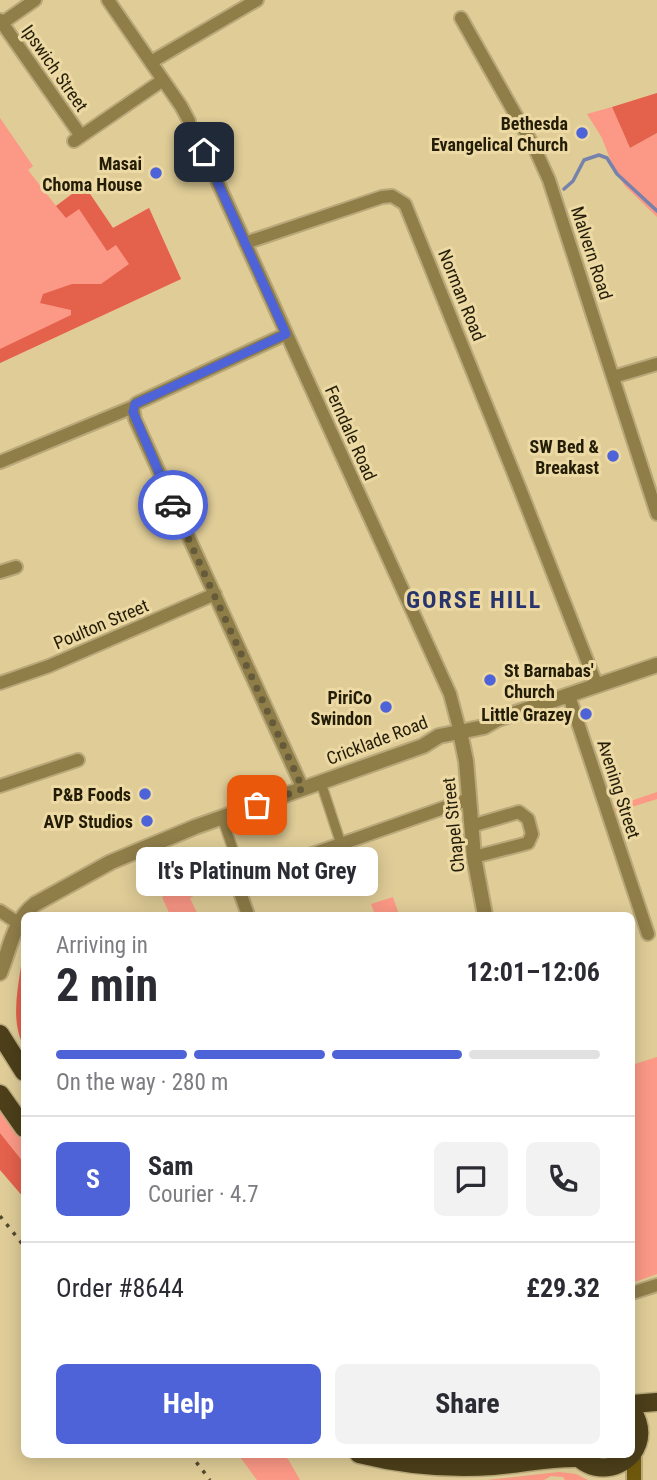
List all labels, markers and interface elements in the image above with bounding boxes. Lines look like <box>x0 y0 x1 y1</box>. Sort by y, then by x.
street label: Ipswich Street <box>18 21 92 115</box>
place label: Bethesda Evangelical Church <box>431 113 568 155</box>
pin <box>174 122 234 182</box>
marker: Bethesda Evangelical Church <box>574 125 590 141</box>
icon: home <box>185 133 223 171</box>
place label: Masai Choma House <box>42 153 142 195</box>
marker: Masai Choma House <box>148 165 164 181</box>
street label: Malvern Road <box>567 204 617 302</box>
street label: Norman Road <box>434 246 490 344</box>
street label: Ferndale Road <box>321 382 381 484</box>
place label: SW Bed & Breakast <box>529 436 600 478</box>
marker: SW Bed & Breakast <box>605 448 621 464</box>
courier <box>138 470 208 540</box>
icon: car <box>154 486 192 524</box>
district label: GORSE HILL <box>406 586 542 614</box>
street label: Poulton Street <box>50 595 152 653</box>
place label: St Barnabas' Church <box>504 660 594 702</box>
marker: St Barnabas' Church <box>482 672 498 688</box>
place label: PiriCo Swindon <box>311 687 372 729</box>
marker: PiriCo Swindon <box>378 699 394 715</box>
place label: Little Grazey <box>481 704 572 725</box>
marker: Little Grazey <box>578 706 594 722</box>
street label: Cricklade Road <box>323 711 431 769</box>
street label: Avening Street <box>593 737 645 841</box>
pin <box>227 775 287 835</box>
street label: Chapel Street <box>438 777 468 873</box>
place label: P&B Foods <box>53 784 131 805</box>
marker: P&B Foods <box>137 786 153 802</box>
icon: bag <box>238 786 276 824</box>
place label: AVP Studios <box>43 811 133 832</box>
marker: AVP Studios <box>139 813 155 829</box>
callout: It's Platinum Not Grey <box>136 847 378 896</box>
text: It's Platinum Not Grey <box>157 858 357 885</box>
text: Arriving in <box>56 932 148 959</box>
text: 12:01–12:06 <box>466 957 600 987</box>
text: 2 min <box>56 958 158 1012</box>
text: On the way · 280 m <box>56 1069 228 1096</box>
button: chat <box>434 1142 508 1216</box>
button: phone <box>526 1142 600 1216</box>
text: Sam <box>148 1151 194 1181</box>
text: S <box>86 1164 100 1194</box>
text: Courier · 4.7 <box>148 1181 259 1208</box>
text: Order #8644 <box>56 1273 184 1303</box>
text: £29.32 <box>526 1273 600 1303</box>
button: Help <box>56 1364 321 1444</box>
button: Share <box>335 1364 600 1444</box>

